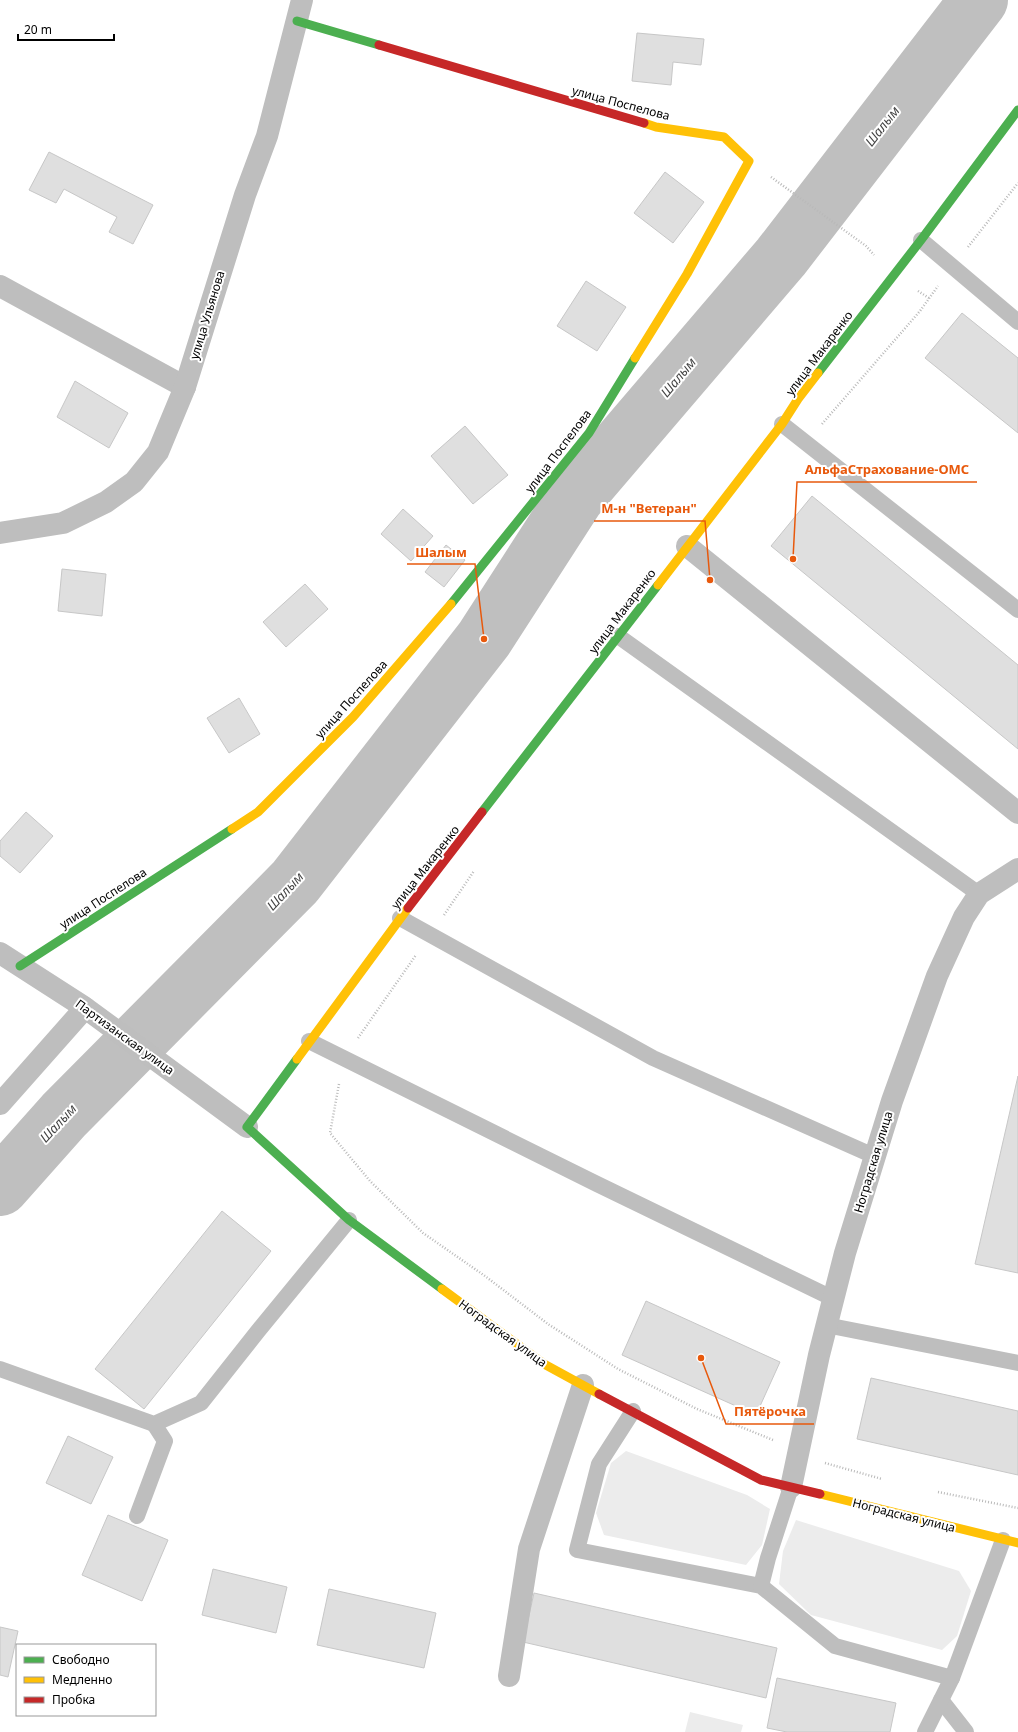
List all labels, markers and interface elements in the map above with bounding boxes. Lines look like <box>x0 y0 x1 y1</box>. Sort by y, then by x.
scale bar <box>18 16 114 42</box>
text: 20 m <box>24 21 52 38</box>
street label: улица Поспелова <box>570 82 672 124</box>
water label: Шалым <box>861 102 904 150</box>
street label: улица Ульянова <box>185 268 229 362</box>
street label: улица Макаренко <box>782 307 856 399</box>
water label: Шалым <box>656 353 700 401</box>
street label: улица Поспелова <box>521 406 595 496</box>
callout: АльфаСтрахование-ОМС <box>797 457 977 482</box>
text: АльфаСтрахование-ОМС <box>805 460 969 478</box>
callout: М-н "Ветеран" <box>594 496 705 521</box>
text: М-н "Ветеран" <box>601 499 697 517</box>
callout: Шалым <box>407 539 475 564</box>
text: Шалым <box>415 543 467 561</box>
street label: улица Макаренко <box>585 565 659 657</box>
street label: улица Поспелова <box>311 656 391 742</box>
street label: улица Макаренко <box>387 822 463 912</box>
street label: улица Поспелова <box>56 864 150 932</box>
water label: Шалым <box>263 868 308 914</box>
street label: Партизанская улица <box>72 995 178 1079</box>
water label: Шалым <box>36 1100 81 1146</box>
street label: Ноградская улица <box>849 1109 897 1215</box>
street label: Ноградская улица <box>455 1295 551 1371</box>
callout: Пятёрочка <box>726 1399 814 1424</box>
text: Пятёрочка <box>734 1402 806 1420</box>
street label: Ноградская улица <box>851 1494 957 1536</box>
legend <box>16 1644 156 1716</box>
text: Свободно <box>52 1651 110 1668</box>
text: Медленно <box>52 1671 112 1688</box>
text: Пробка <box>52 1691 95 1708</box>

